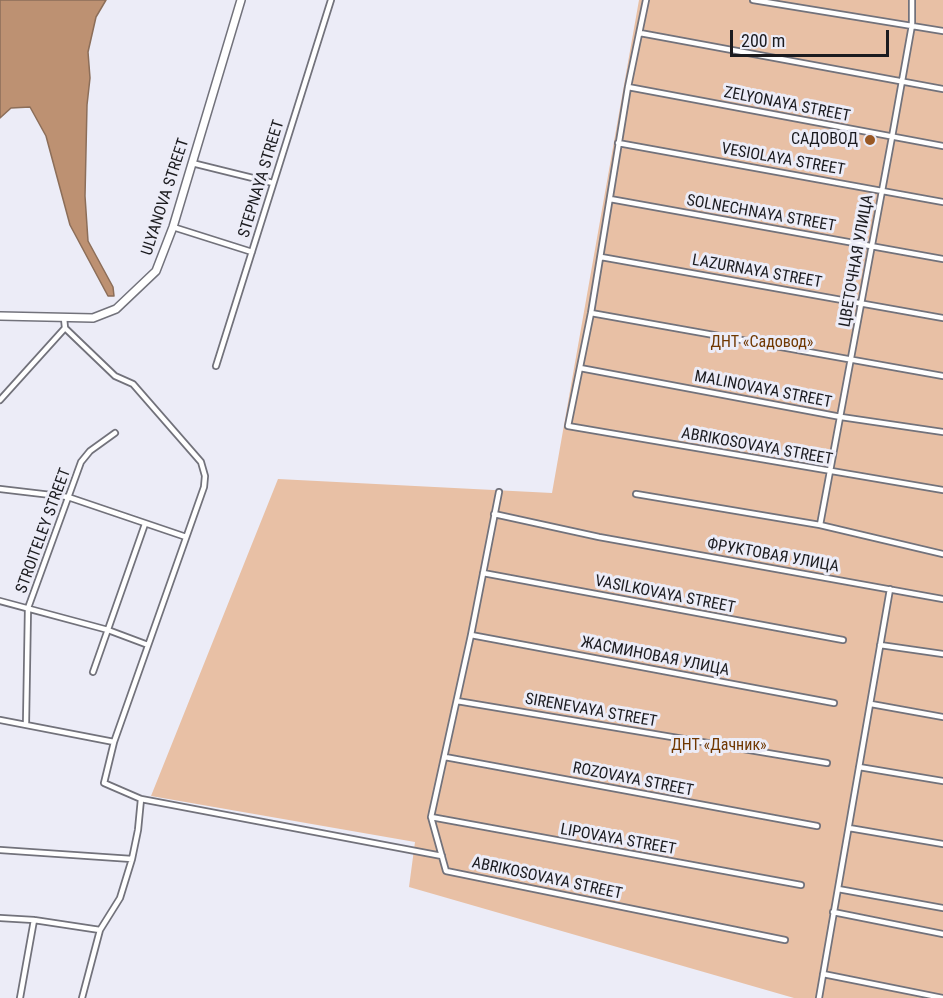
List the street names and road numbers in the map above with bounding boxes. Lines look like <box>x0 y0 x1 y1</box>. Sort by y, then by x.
street label: ZELYONAYA STREET <box>722 83 852 127</box>
street label: STEPNAYA STREET <box>235 118 289 240</box>
street label: ULYANOVA STREET <box>138 136 194 258</box>
street label: VESIOLAYA STREET <box>720 140 846 180</box>
street label: SOLNECHNAYA STREET <box>685 191 837 237</box>
street label: ЦВЕТОЧНАЯ УЛИЦА <box>836 193 878 329</box>
street label: LAZURNAYA STREET <box>691 251 823 293</box>
street label: MALINOVAYA STREET <box>693 367 833 413</box>
street label: ABRIKOSOVAYA STREET <box>680 424 834 470</box>
street label: STROITELEY STREET <box>12 466 76 596</box>
street label: ФРУКТОВАЯ УЛИЦА <box>706 535 840 577</box>
street label: VASILKOVAYA STREET <box>593 572 737 618</box>
street label: ЖАСМИНОВАЯ УЛИЦА <box>579 633 731 681</box>
street label: SIRENEVAYA STREET <box>524 690 658 732</box>
street label: ROZOVAYA STREET <box>571 759 695 801</box>
street label: LIPOVAYA STREET <box>559 820 677 860</box>
street label: ABRIKOSOVAYA STREET <box>470 854 624 904</box>

